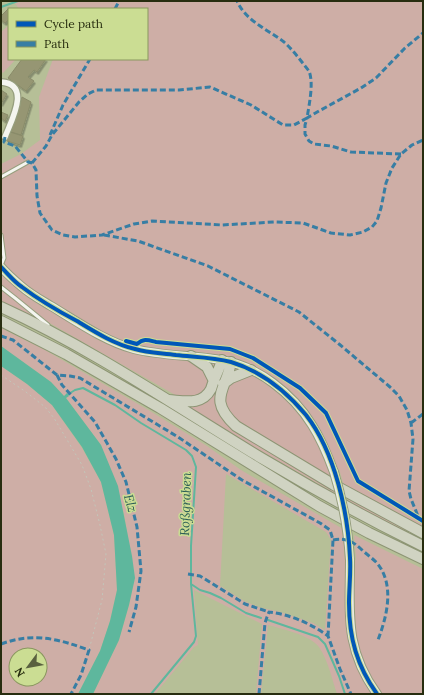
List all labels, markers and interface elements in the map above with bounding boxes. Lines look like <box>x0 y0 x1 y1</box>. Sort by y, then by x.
legend <box>8 8 148 60</box>
text: Cycle path <box>44 16 103 31</box>
text: Path <box>44 36 69 51</box>
water label: Roßgraben <box>176 472 195 536</box>
water label: Elz <box>120 492 141 514</box>
north arrow <box>8 647 48 687</box>
text: N <box>11 665 28 680</box>

